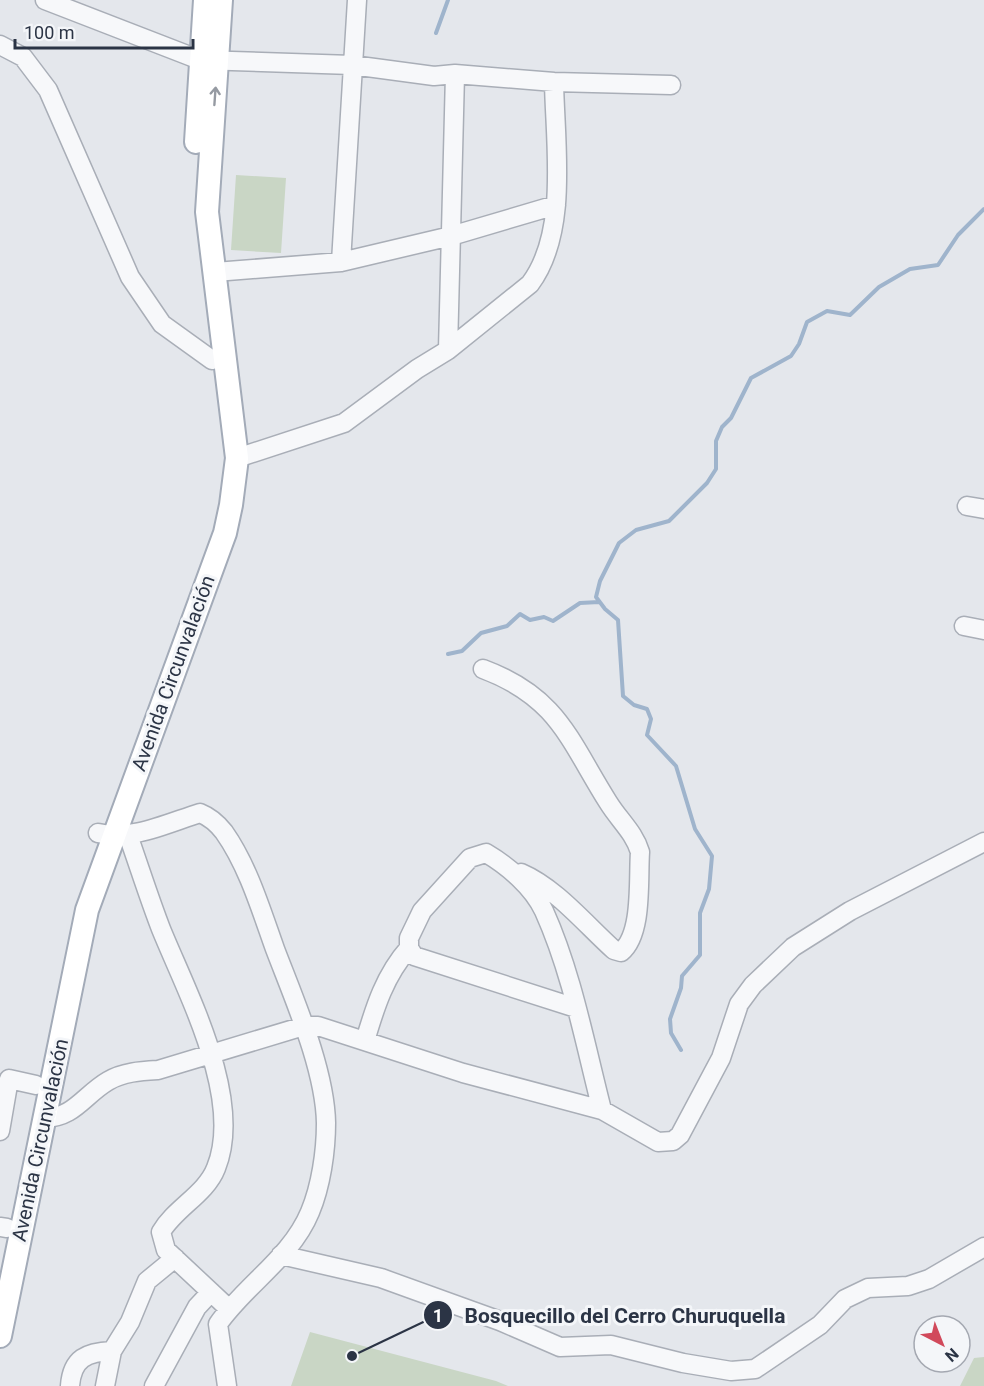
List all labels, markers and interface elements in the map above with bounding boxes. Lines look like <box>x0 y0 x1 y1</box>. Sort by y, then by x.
scale bar <box>15 12 194 50</box>
text: 100 m <box>24 22 75 43</box>
one-way arrow <box>209 86 220 106</box>
street label: Avenida Circunvalación <box>126 572 220 774</box>
street label: Avenida Circunvalación <box>7 1036 73 1244</box>
callout: Bosquecillo del Cerro Churuquella <box>423 1296 797 1335</box>
text: Bosquecillo del Cerro Churuquella <box>465 1304 785 1328</box>
text: 1 <box>433 1305 443 1326</box>
north arrow <box>912 1314 972 1374</box>
text: N <box>941 1344 962 1366</box>

